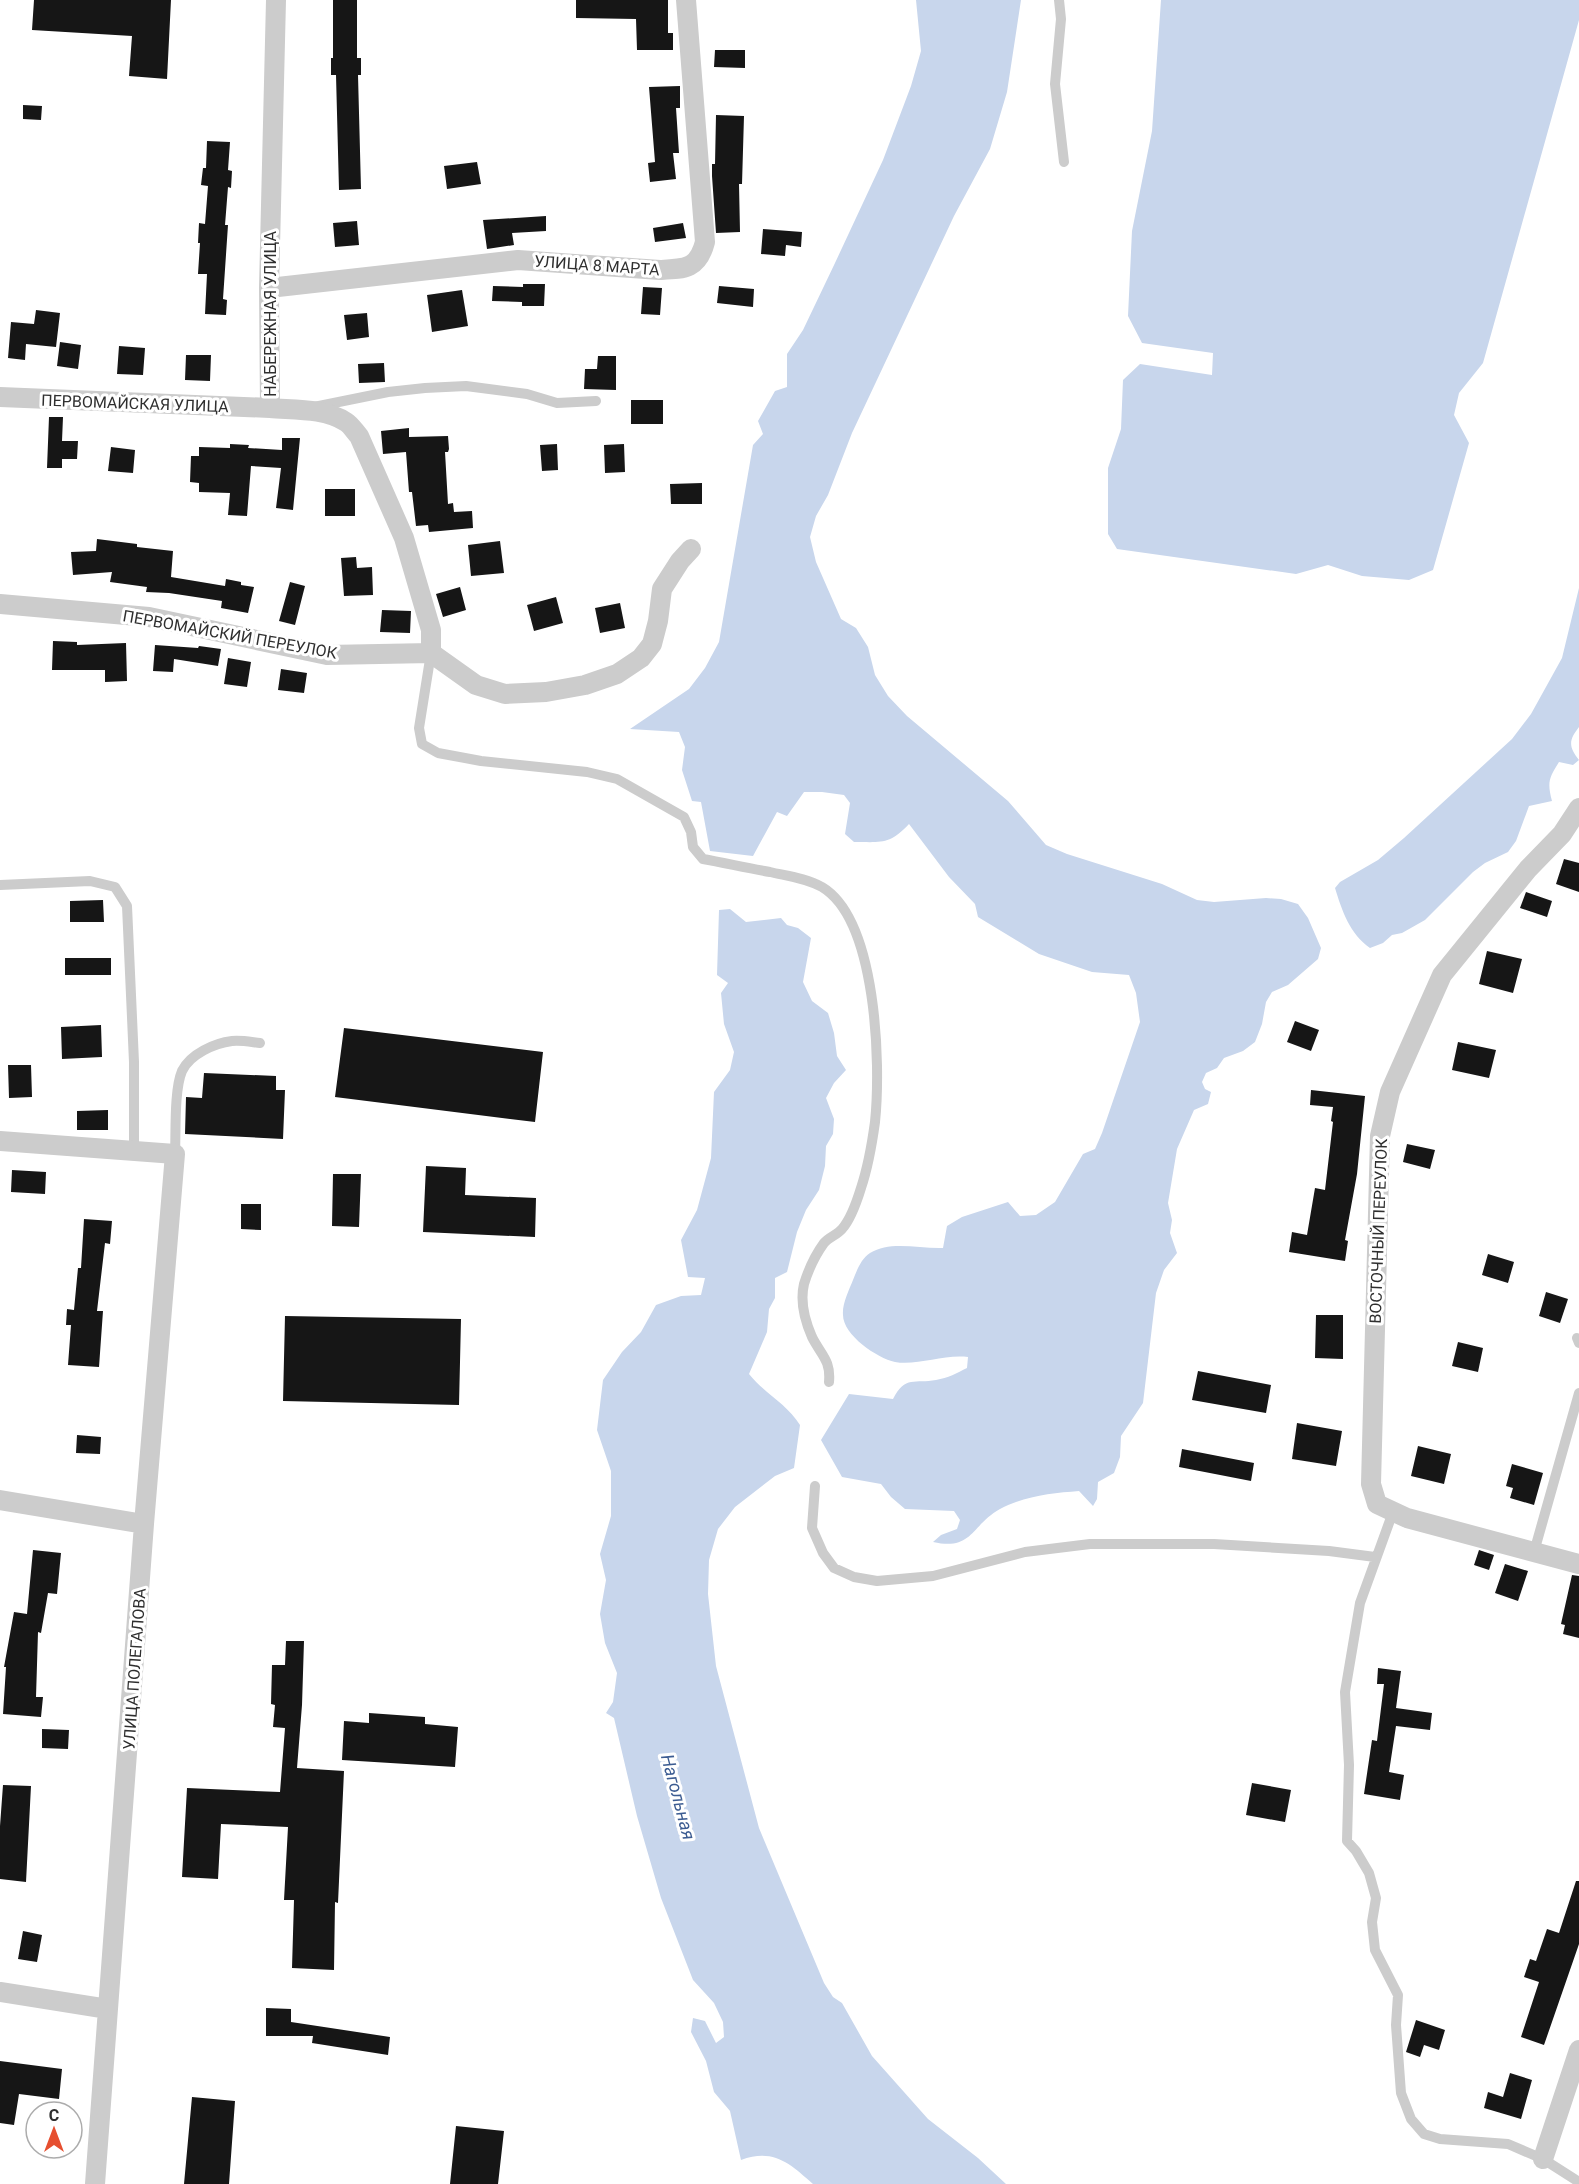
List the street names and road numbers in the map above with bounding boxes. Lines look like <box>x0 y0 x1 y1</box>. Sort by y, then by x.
street label: НАБЕРЕЖНАЯ УЛИЦА <box>261 231 280 397</box>
street label: УЛИЦА 8 МАРТА <box>534 252 661 279</box>
street label: ПЕРВОМАЙСКАЯ УЛИЦА <box>41 391 230 416</box>
street label: ПЕРВОМАЙСКИЙ ПЕРЕУЛОК <box>121 606 339 663</box>
street label: ВОСТОЧНЫЙ ПЕРЕУЛОК <box>1366 1138 1391 1324</box>
street label: УЛИЦА ПОЛЕГАЛОВА <box>119 1587 150 1750</box>

